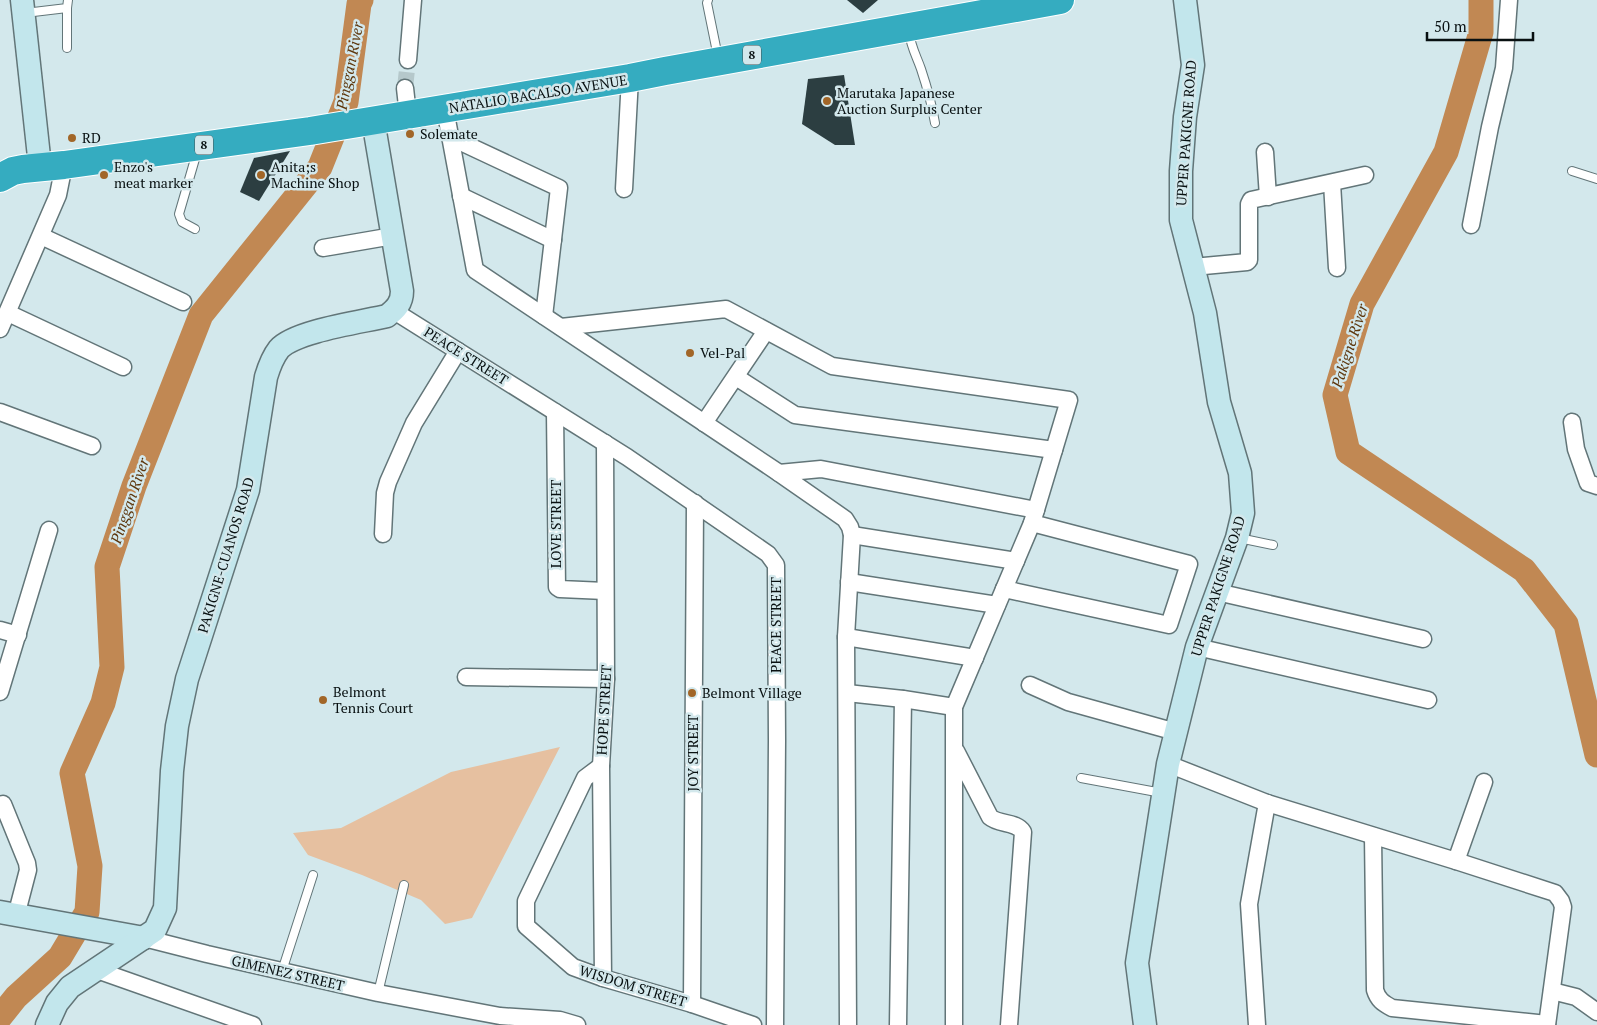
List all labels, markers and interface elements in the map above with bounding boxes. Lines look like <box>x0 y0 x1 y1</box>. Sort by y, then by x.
scale bar <box>1427 10 1533 42</box>
text: 50 m <box>1434 16 1467 36</box>
water label: Pinggan River <box>331 19 368 112</box>
road number: 8 <box>743 46 761 64</box>
street label: UPPER PAKIGNE ROAD <box>1171 59 1200 207</box>
street label: NATALIO BACALSO AVENUE <box>447 70 628 117</box>
place label: Marutaka Japanese Auction Surplus Center <box>837 83 983 118</box>
marker: Marutaka Japanese Auction Surplus Center <box>821 95 833 107</box>
place label: Solemate <box>420 124 478 143</box>
place label: RD <box>82 128 101 147</box>
marker: Solemate <box>404 128 416 140</box>
marker: RD <box>66 132 78 144</box>
road number: 8 <box>195 136 213 154</box>
place label: Enzo's meat marker <box>114 157 193 192</box>
place label: Anita;s Machine Shop <box>271 157 359 192</box>
marker: Enzo's meat marker <box>98 169 110 181</box>
marker: Anita;s Machine Shop <box>255 169 267 181</box>
water label: Pakigne River <box>1326 300 1372 391</box>
street label: PEACE STREET <box>421 322 512 389</box>
place label: Vel-Pal <box>700 343 745 362</box>
marker: Vel-Pal <box>684 347 696 359</box>
water label: Pinggan River <box>105 454 153 547</box>
street label: PAKIGNE-CUANOS ROAD <box>193 475 258 635</box>
street label: LOVE STREET <box>546 480 565 568</box>
street label: UPPER PAKIGNE ROAD <box>1186 513 1249 658</box>
street label: PEACE STREET <box>766 577 785 673</box>
street label: HOPE STREET <box>592 664 615 756</box>
place label: Belmont Tennis Court <box>333 682 414 717</box>
place label: Belmont Village <box>702 683 802 702</box>
marker: Belmont Village <box>686 687 698 699</box>
marker: Belmont Tennis Court <box>317 694 329 706</box>
street label: JOY STREET <box>683 714 702 792</box>
street label: GIMENEZ STREET <box>230 950 347 995</box>
street label: WISDOM STREET <box>577 960 689 1011</box>

